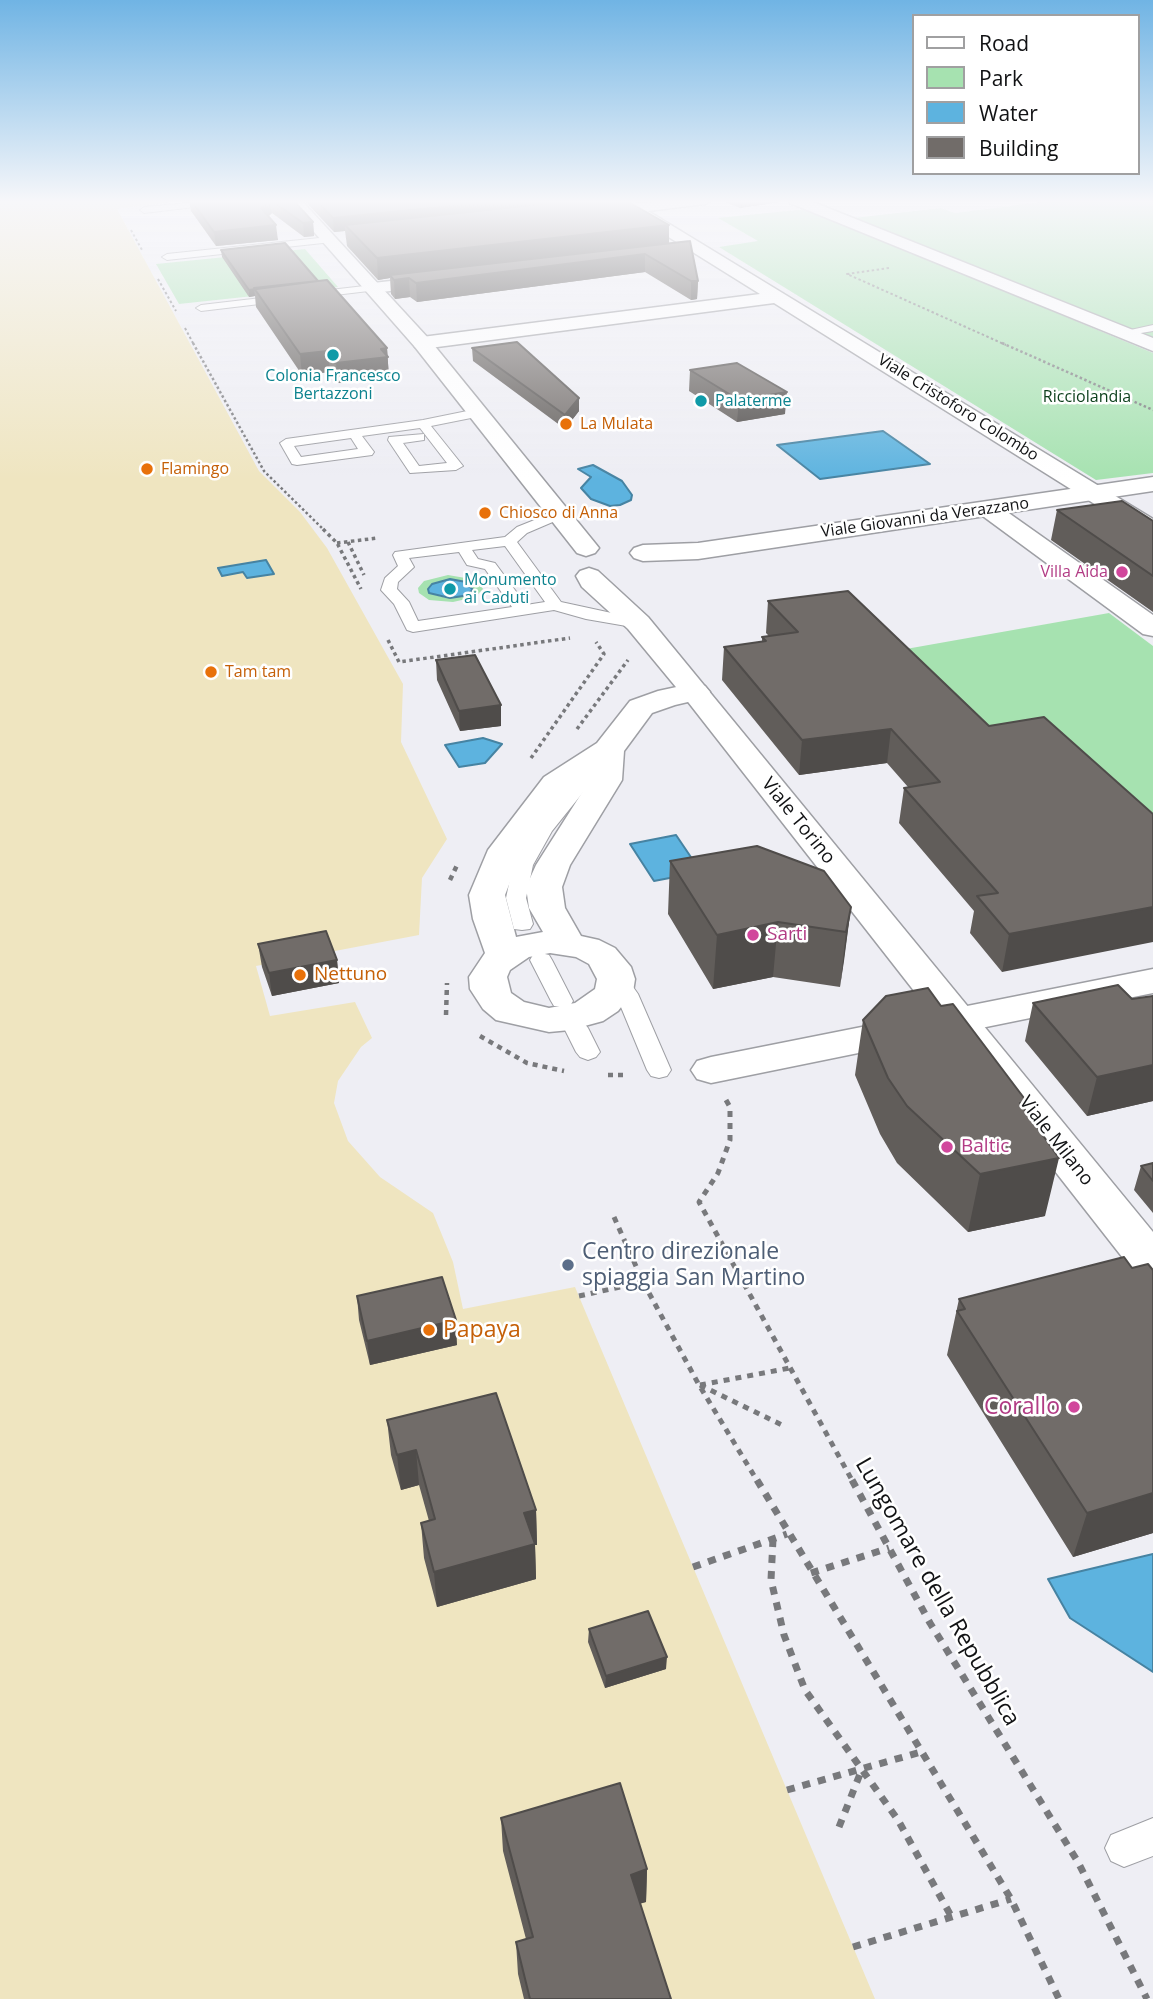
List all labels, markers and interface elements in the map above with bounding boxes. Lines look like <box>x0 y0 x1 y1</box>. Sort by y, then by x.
legend <box>912 14 1139 175</box>
text: Road <box>979 29 1029 57</box>
text: Park <box>979 64 1023 92</box>
text: Water <box>979 99 1038 127</box>
text: Building <box>979 134 1058 162</box>
marker: Colonia Francesco Bertazzoni <box>325 347 341 363</box>
street label: Viale Cristoforo Colombo <box>874 351 1042 465</box>
place label: Colonia Francesco Bertazzoni <box>265 366 401 404</box>
park label: Ricciolandia <box>1043 387 1131 407</box>
place label: Palaterme <box>715 391 791 411</box>
marker: Palaterme <box>693 393 709 409</box>
place label: La Mulata <box>580 414 653 434</box>
marker: La Mulata <box>558 416 574 432</box>
place label: Flamingo <box>161 459 229 479</box>
marker: Flamingo <box>139 461 155 477</box>
street label: Viale Giovanni da Verazzano <box>820 494 1030 542</box>
place label: Chiosco di Anna <box>499 503 618 523</box>
marker: Chiosco di Anna <box>477 505 493 521</box>
place label: Villa Aida <box>1040 562 1108 582</box>
marker: Villa Aida <box>1114 564 1130 580</box>
place label: Monumento ai Caduti <box>464 570 557 608</box>
marker: Monumento ai Caduti <box>442 581 458 597</box>
place label: Tam tam <box>225 662 291 682</box>
marker: Tam tam <box>203 664 219 680</box>
street label: Viale Torino <box>756 773 840 869</box>
place label: Sarti <box>767 924 807 946</box>
marker: Sarti <box>745 927 761 943</box>
place label: Nettuno <box>314 964 387 986</box>
marker: Nettuno <box>292 967 308 983</box>
street label: Viale Milano <box>1014 1092 1098 1190</box>
place label: Baltic <box>961 1136 1009 1158</box>
marker: Baltic <box>939 1139 955 1155</box>
place label: Centro direzionale spiaggia San Martino <box>582 1238 805 1292</box>
marker: Centro direzionale spiaggia San Martino <box>560 1257 576 1273</box>
place label: Papaya <box>443 1316 521 1344</box>
marker: Papaya <box>421 1322 437 1338</box>
place label: Corallo <box>984 1393 1060 1421</box>
marker: Corallo <box>1066 1399 1082 1415</box>
street label: Lungomare della Repubblica <box>849 1453 1025 1731</box>

